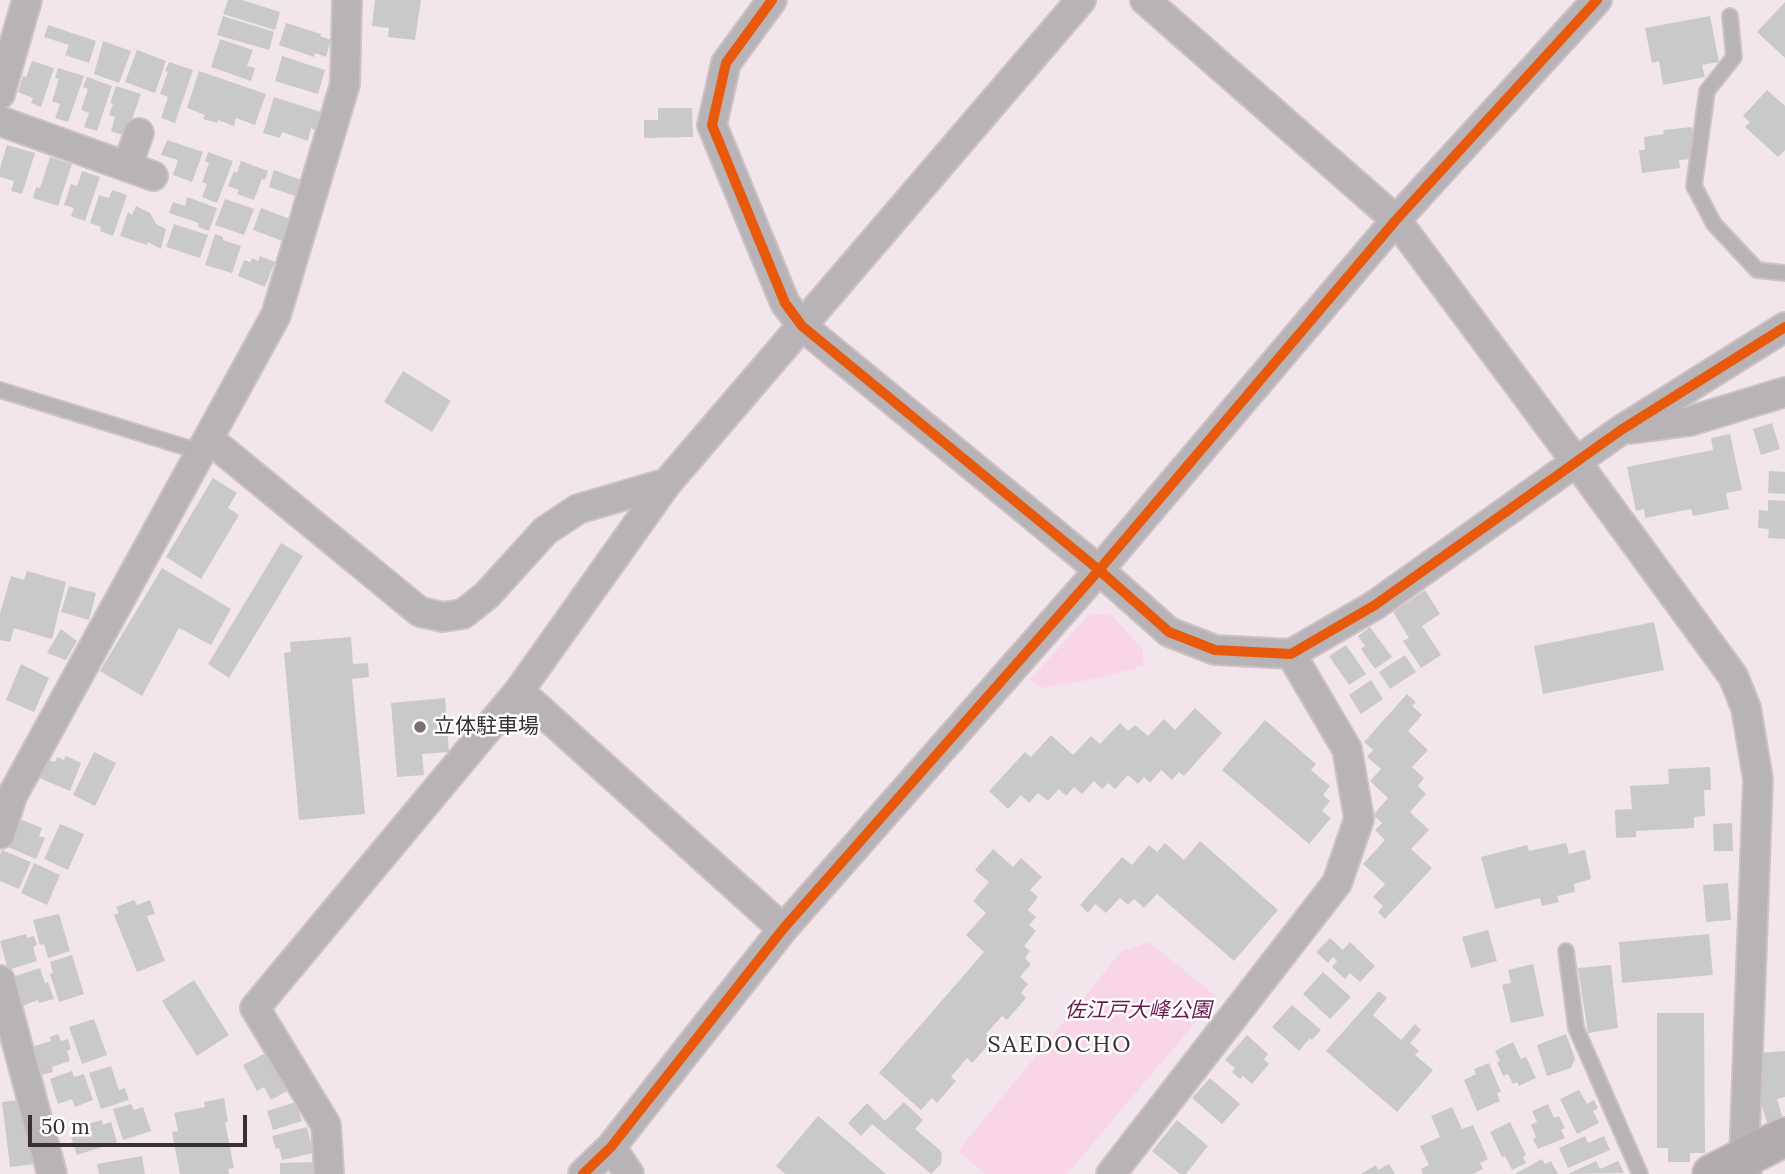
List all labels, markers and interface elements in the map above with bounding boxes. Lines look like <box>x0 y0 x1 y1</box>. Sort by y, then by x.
place label: 立体駐車場 <box>434 714 539 740</box>
marker: 立体駐車場 <box>412 719 428 735</box>
park label: 佐江戸大峰公園 <box>1065 998 1211 1024</box>
district label: SAEDOCHO <box>988 1031 1132 1059</box>
scale bar <box>32 1100 250 1144</box>
text: 50 m <box>41 1113 90 1140</box>

